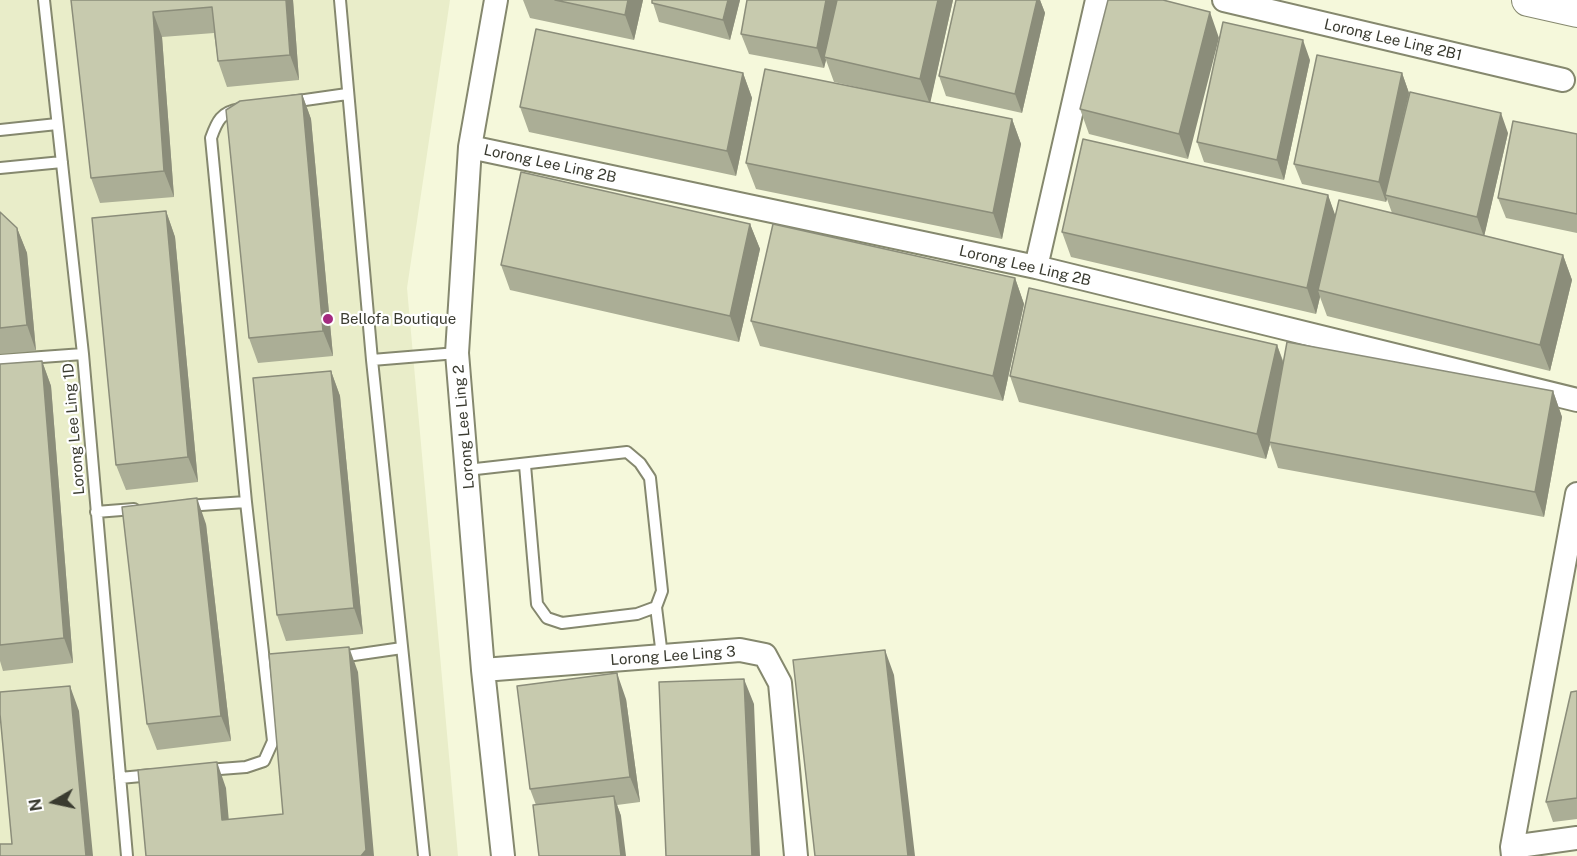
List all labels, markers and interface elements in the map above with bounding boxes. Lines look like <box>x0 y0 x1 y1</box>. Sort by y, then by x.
street label: Lorong Lee Ling 2B1 <box>1322 15 1464 65</box>
street label: Lorong Lee Ling 2B <box>482 141 618 187</box>
street label: Lorong Lee Ling 2B <box>957 242 1093 290</box>
place label: Bellofa Boutique <box>340 310 456 328</box>
marker: Bellofa Boutique <box>321 312 335 326</box>
street label: Lorong Lee Ling 1D <box>59 362 89 496</box>
street label: Lorong Lee Ling 2 <box>450 364 478 490</box>
street label: Lorong Lee Ling 3 <box>610 643 736 669</box>
north arrow <box>24 772 84 832</box>
text: N <box>25 797 46 813</box>

